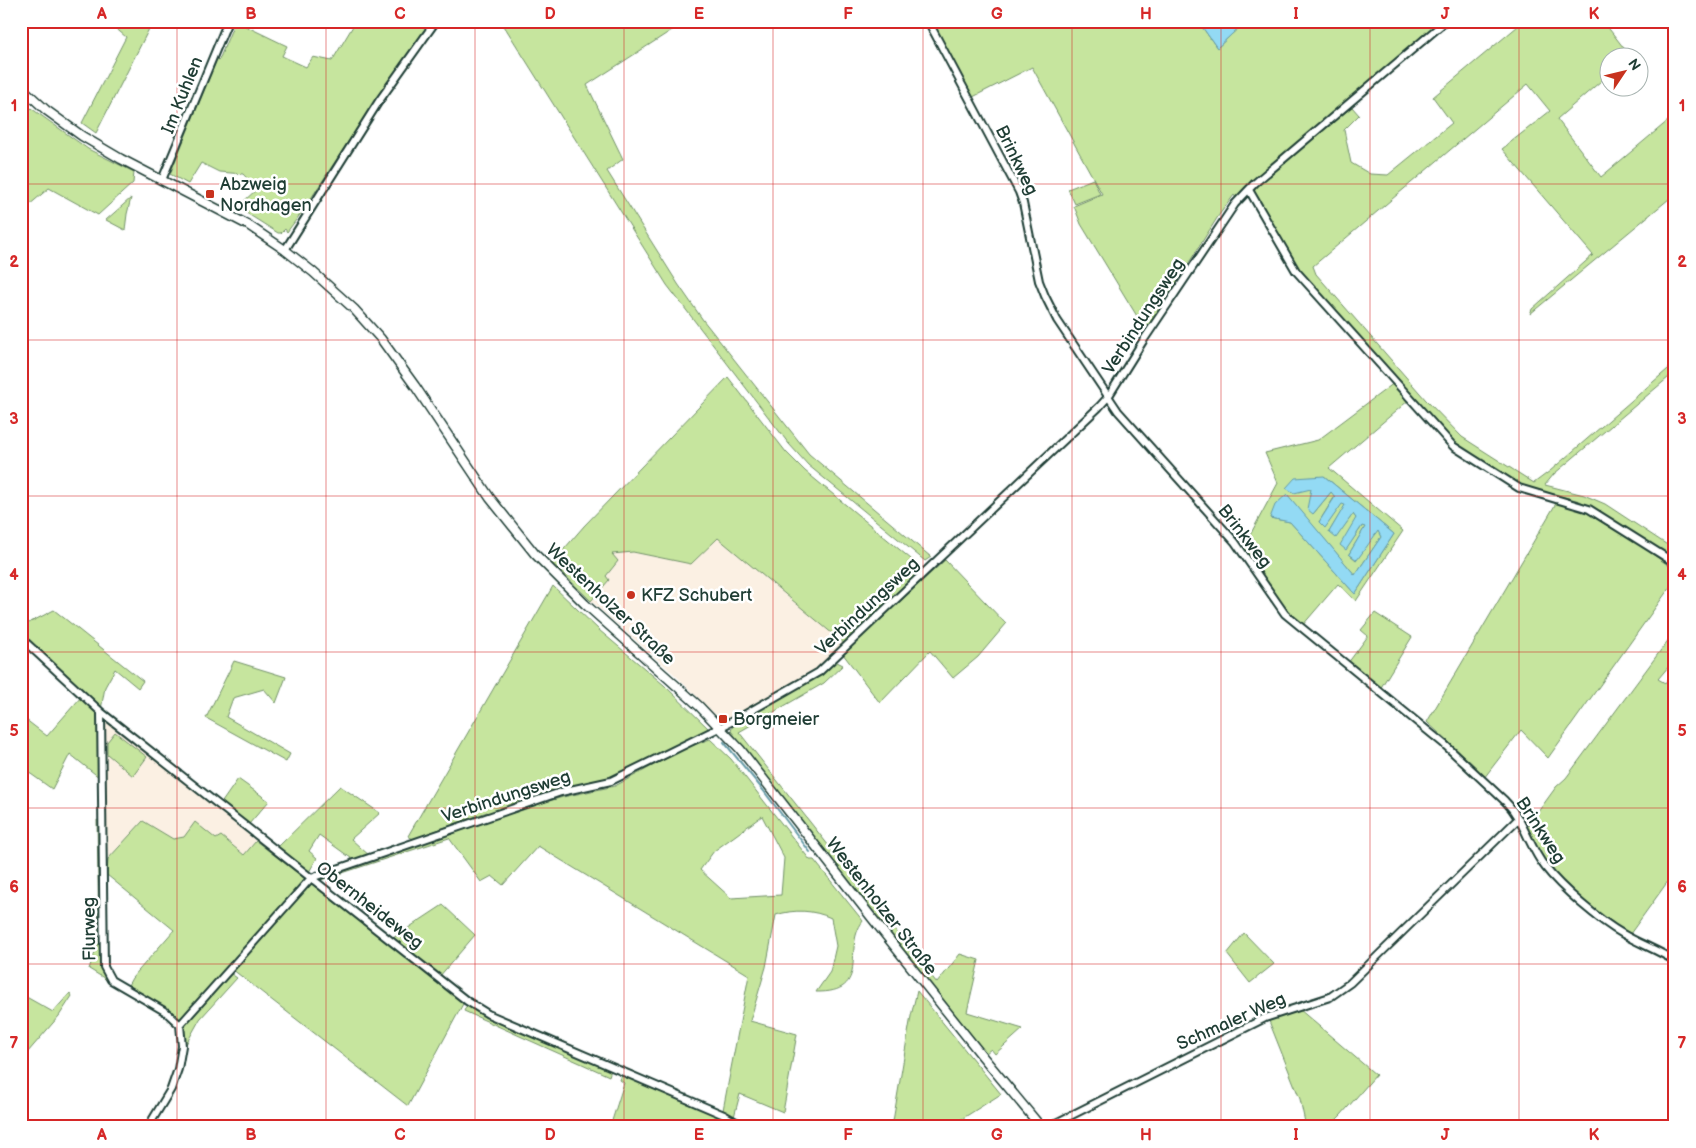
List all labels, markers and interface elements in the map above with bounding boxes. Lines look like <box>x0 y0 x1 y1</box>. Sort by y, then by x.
text: A <box>96 5 107 24</box>
text: B <box>245 5 257 24</box>
text: C <box>394 5 406 24</box>
text: D <box>544 5 556 24</box>
text: E <box>694 5 704 24</box>
text: F <box>843 5 853 24</box>
text: G <box>991 5 1003 24</box>
text: H <box>1140 5 1152 24</box>
text: I <box>1293 5 1299 24</box>
text: J <box>1441 5 1450 24</box>
text: K <box>1589 5 1600 24</box>
north arrow <box>1598 48 1648 98</box>
street label: Im Kuhlen <box>158 54 207 137</box>
text: N <box>1624 56 1644 74</box>
text: 1 <box>11 97 17 116</box>
text: 1 <box>1679 97 1685 116</box>
street label: Brinkweg <box>991 122 1042 199</box>
place label: Abzweig Nordhagen <box>220 174 312 216</box>
marker: Abzweig Nordhagen <box>204 188 216 200</box>
text: 2 <box>9 253 19 272</box>
text: 2 <box>1677 253 1687 272</box>
street label: Verbindungsweg <box>1098 254 1189 378</box>
text: 3 <box>9 410 19 429</box>
text: 3 <box>1677 410 1687 429</box>
street label: Brinkweg <box>1213 500 1276 572</box>
street label: Westenholzer Straße <box>542 539 680 670</box>
street label: Verbindungsweg <box>811 553 924 660</box>
text: 4 <box>9 566 19 585</box>
text: 4 <box>1677 566 1687 585</box>
place label: KFZ Schubert <box>641 585 753 606</box>
marker: KFZ Schubert <box>625 589 637 601</box>
place label: Borgmeier <box>733 709 820 730</box>
marker: Borgmeier <box>717 713 729 725</box>
text: 5 <box>9 722 19 741</box>
text: 5 <box>1677 722 1687 741</box>
street label: Verbindungsweg <box>439 766 573 827</box>
street label: Brinkweg <box>1511 793 1570 867</box>
street label: Westenholzer Straße <box>821 833 942 979</box>
street label: Obernheideweg <box>312 857 427 954</box>
text: 6 <box>9 878 19 897</box>
text: 6 <box>1677 878 1687 897</box>
street label: Flurweg <box>78 897 101 961</box>
street label: Schmaler Weg <box>1173 988 1289 1055</box>
text: 7 <box>10 1034 19 1053</box>
text: 7 <box>1678 1034 1687 1053</box>
text: A <box>96 1126 107 1145</box>
text: B <box>245 1126 257 1145</box>
text: C <box>394 1126 406 1145</box>
text: D <box>544 1126 556 1145</box>
text: E <box>694 1126 704 1145</box>
text: F <box>843 1126 853 1145</box>
text: G <box>991 1126 1003 1145</box>
text: H <box>1140 1126 1152 1145</box>
text: I <box>1293 1126 1299 1145</box>
text: J <box>1441 1126 1450 1145</box>
text: K <box>1589 1126 1600 1145</box>

